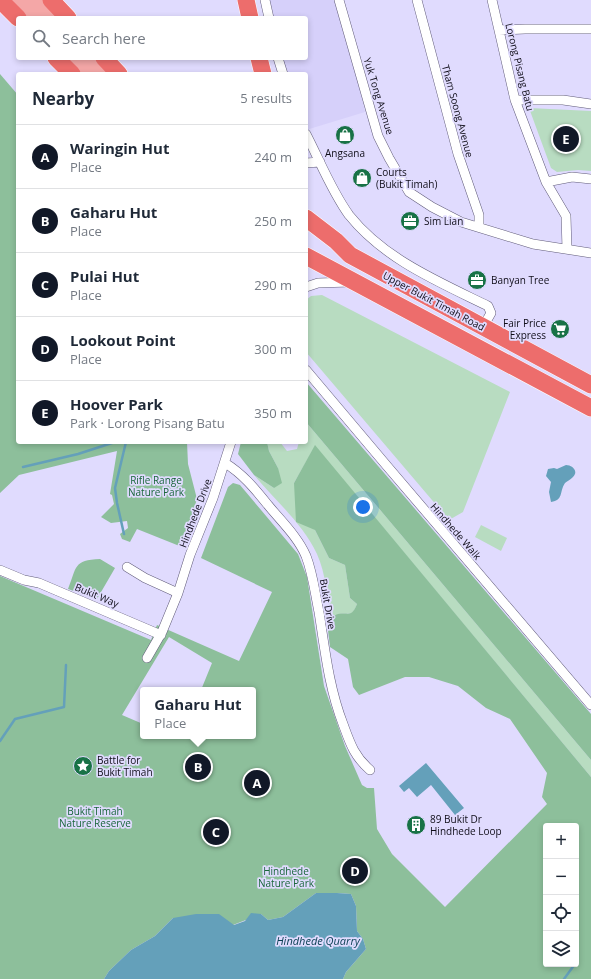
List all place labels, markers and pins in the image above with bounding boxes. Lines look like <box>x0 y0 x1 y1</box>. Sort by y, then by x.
shop icon: Angsana <box>334 124 356 146</box>
pin: E <box>553 124 579 154</box>
place label: Angsana <box>325 146 365 160</box>
place label: Courts (Bukit Timah) <box>376 165 437 191</box>
shop icon: Courts (Bukit Timah) <box>351 167 373 189</box>
office icon: Sim Lian <box>399 210 421 232</box>
place label: Sim Lian <box>424 214 463 228</box>
office icon: Banyan Tree <box>466 269 488 291</box>
place label: Banyan Tree <box>491 273 550 287</box>
place label: Fair Price Express <box>503 316 546 342</box>
supermarket icon: Fair Price Express <box>549 318 571 340</box>
pin: B <box>185 752 211 782</box>
place label: Battle for Bukit Timah <box>97 753 153 779</box>
place icon: Battle for Bukit Timah <box>72 755 94 777</box>
pin: A <box>244 768 270 798</box>
place label: 89 Bukit Dr Hindhede Loop <box>430 812 502 838</box>
building icon: 89 Bukit Dr Hindhede Loop <box>405 814 427 836</box>
pin: C <box>203 817 229 847</box>
pin: D <box>342 856 368 886</box>

